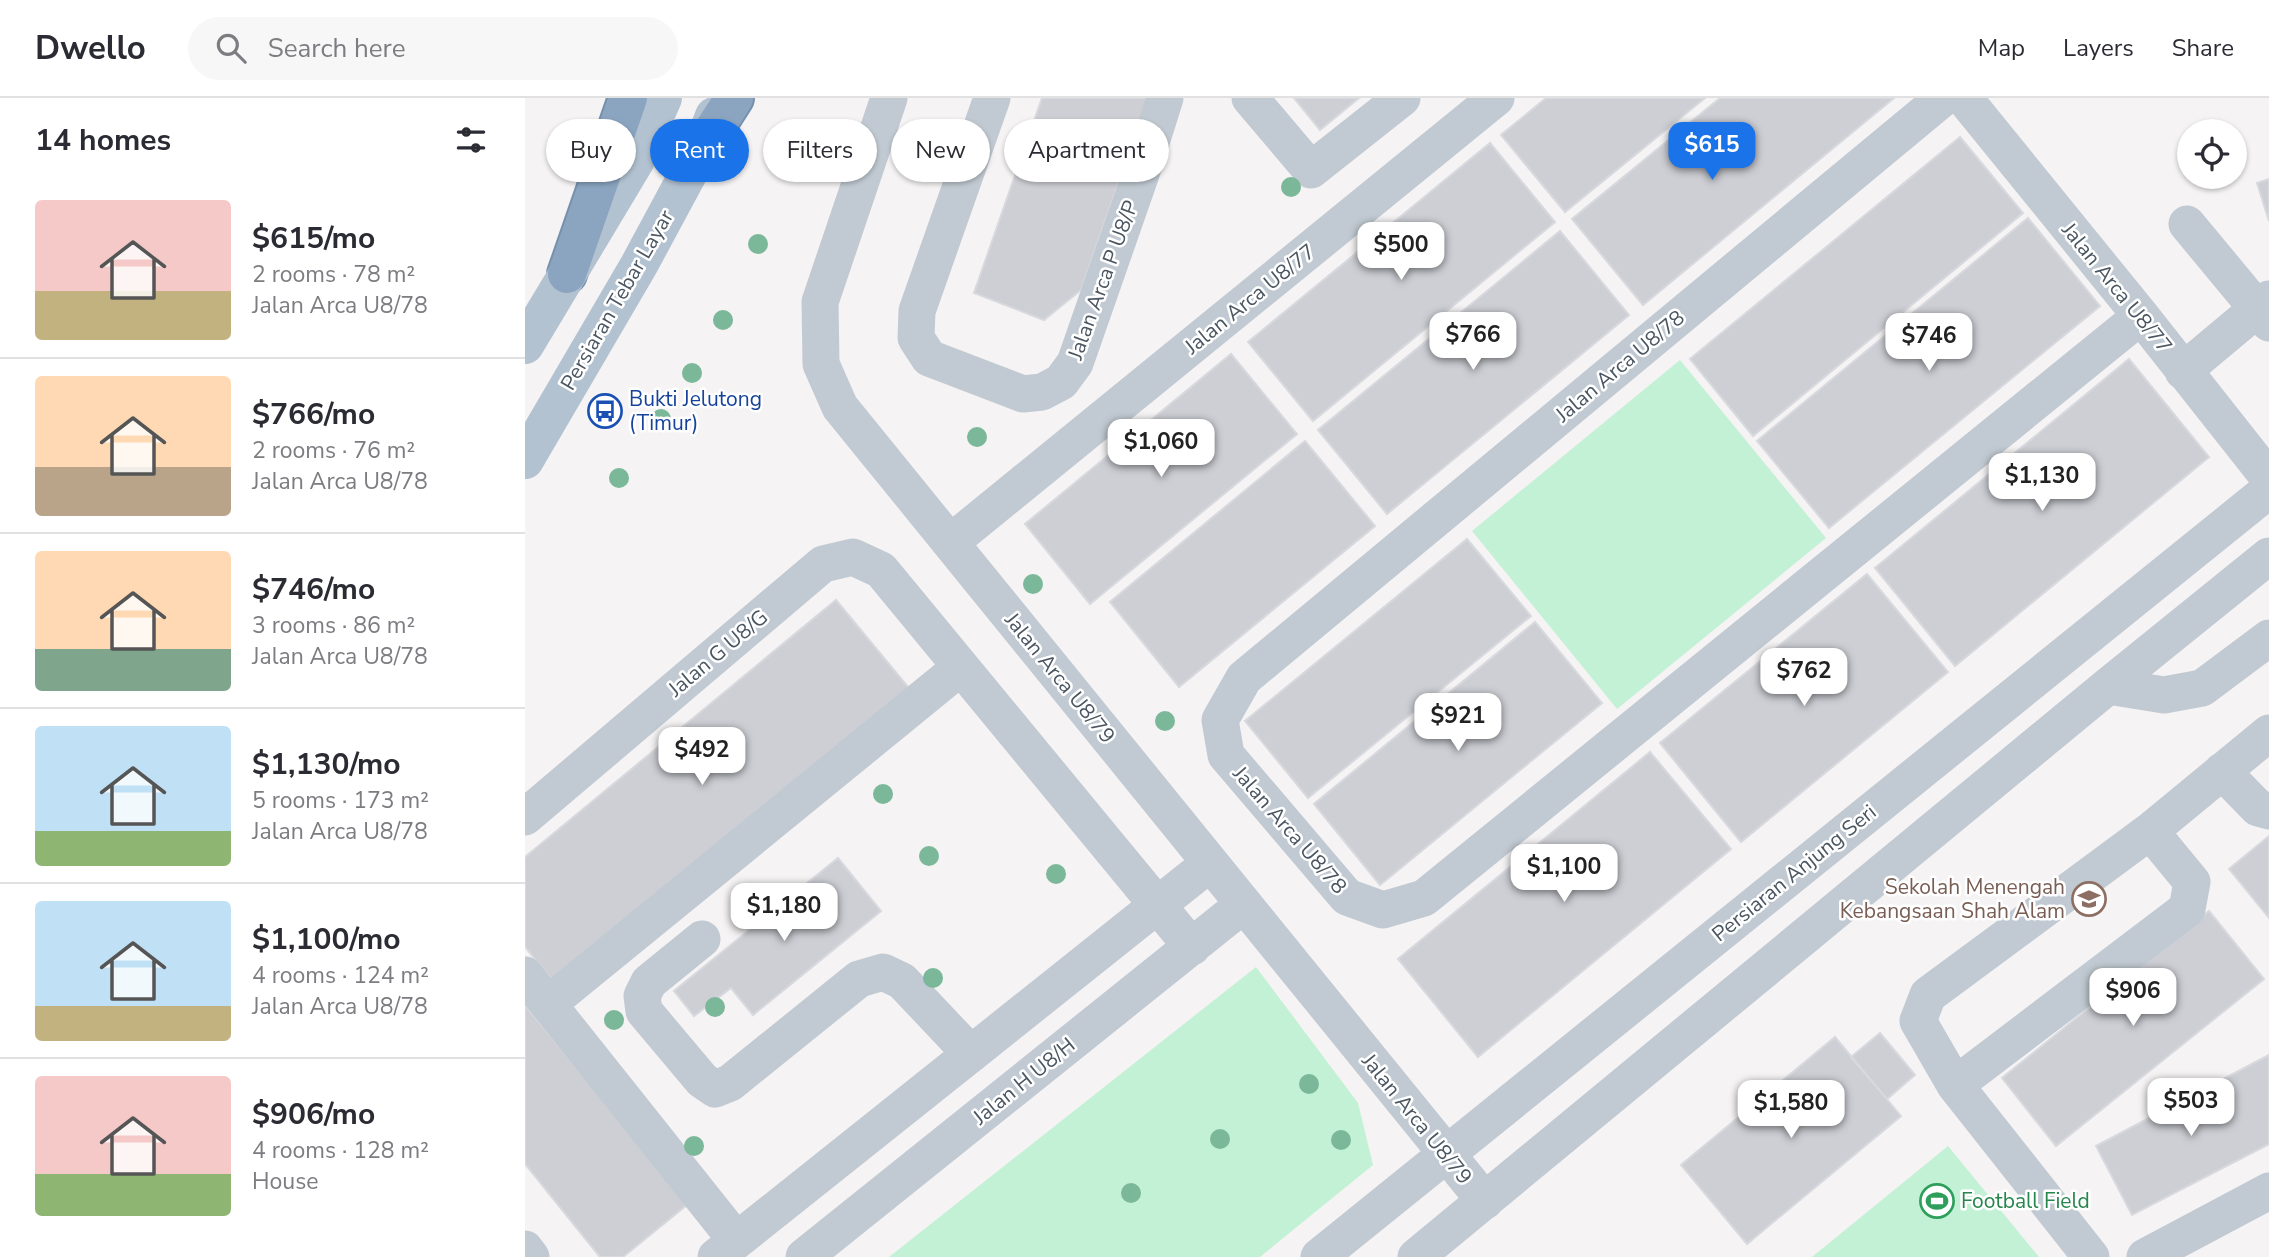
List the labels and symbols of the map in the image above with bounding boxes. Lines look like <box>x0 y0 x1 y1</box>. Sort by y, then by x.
pin: $615 <box>1671 122 1753 182</box>
street label: Jalan Arca P U8/P <box>1061 197 1145 364</box>
street label: Persiaran Tebar Layar <box>554 204 680 395</box>
street label: Jalan Arca U8/77 <box>2055 216 2178 359</box>
pin: $500 <box>1360 222 1442 282</box>
street label: Jalan Arca U8/77 <box>1178 238 1321 361</box>
street label: Jalan Arca U8/78 <box>1549 304 1690 429</box>
pin: $766 <box>1432 313 1514 372</box>
pin: $746 <box>1888 314 1970 373</box>
place label: Bukti Jelutong (Timur) <box>629 385 762 437</box>
bus stop icon: Bukti Jelutong (Timur) <box>586 392 624 430</box>
pin: $1,060 <box>1104 420 1218 479</box>
pin: $1,130 <box>1985 454 2099 513</box>
street label: Jalan G U8/G <box>661 603 774 704</box>
street label: Jalan Arca U8/79 <box>998 606 1121 749</box>
pin: $762 <box>1763 648 1845 708</box>
pin: $921 <box>1417 694 1499 753</box>
pin: $492 <box>661 728 743 787</box>
street label: Jalan Arca U8/78 <box>1226 759 1353 900</box>
street label: Persiaran Anjung Seri <box>1706 798 1882 948</box>
pin: $1,100 <box>1507 844 1621 904</box>
place label: Sekolah Menengah Kebangsaan Shah Alam <box>1840 873 2065 925</box>
school or university icon: Sekolah Menengah Kebangsaan Shah Alam <box>2070 880 2108 918</box>
pin: $1,180 <box>727 884 841 943</box>
pin: $906 <box>2092 968 2174 1028</box>
street label: Jalan H U8/H <box>966 1031 1081 1131</box>
street label: Jalan Arca U8/79 <box>1355 1047 1478 1190</box>
pin: $503 <box>2150 1079 2232 1138</box>
pin: $1,580 <box>1734 1080 1848 1140</box>
sports icon: Football Field <box>1918 1182 1956 1220</box>
place label: Football Field <box>1961 1187 2090 1215</box>

